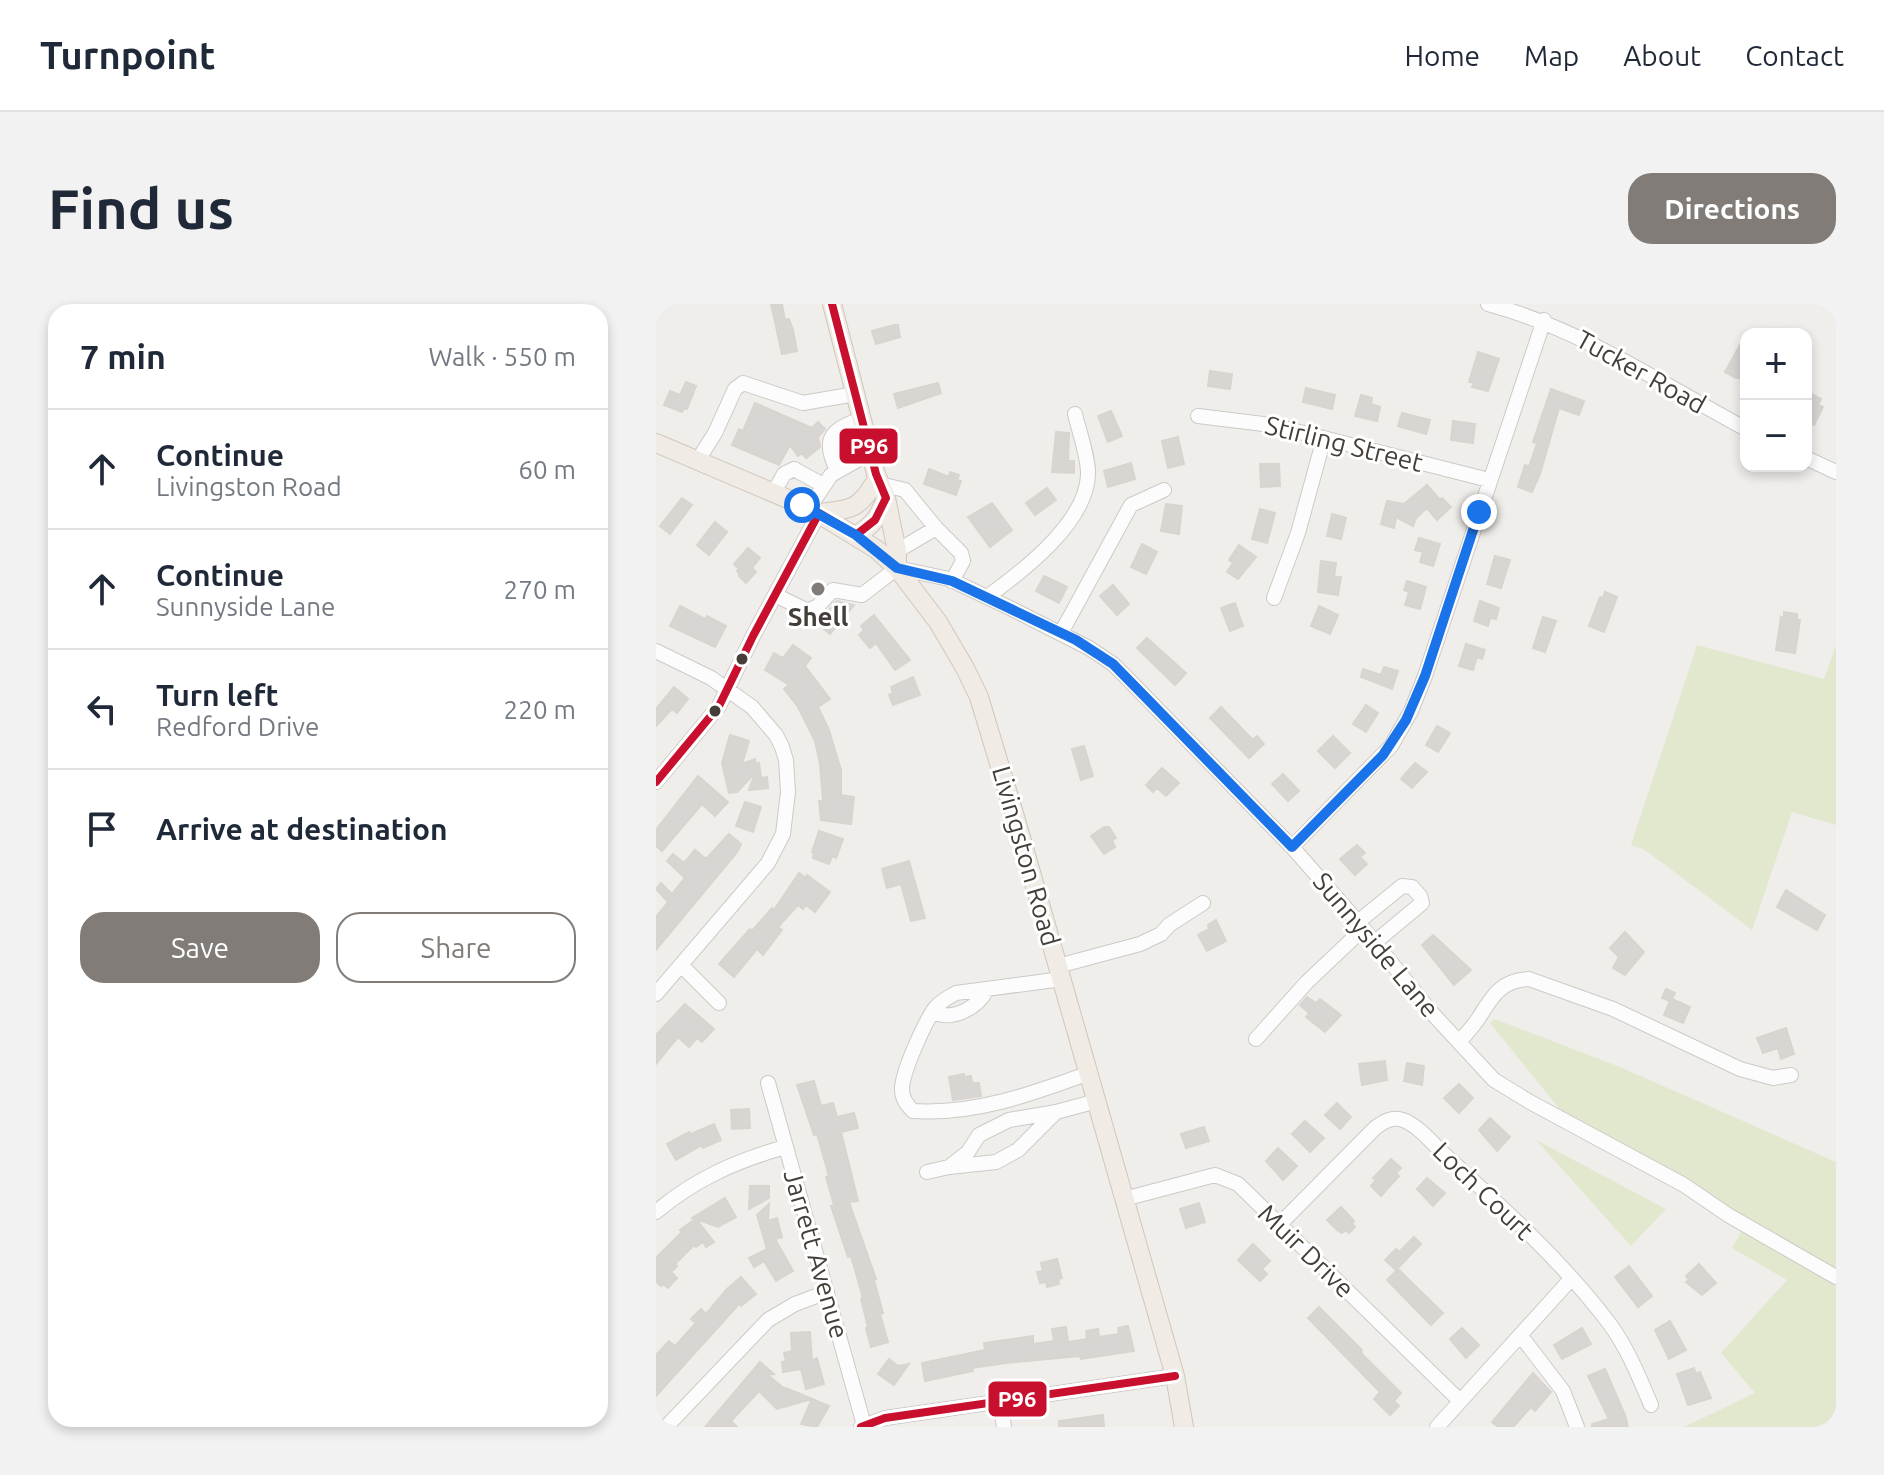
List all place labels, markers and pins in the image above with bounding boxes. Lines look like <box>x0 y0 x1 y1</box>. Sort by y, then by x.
marker: Shell <box>809 580 827 598</box>
place label: Shell <box>788 602 848 631</box>
unlabelled marker <box>734 651 750 667</box>
unlabelled marker <box>707 703 723 719</box>

